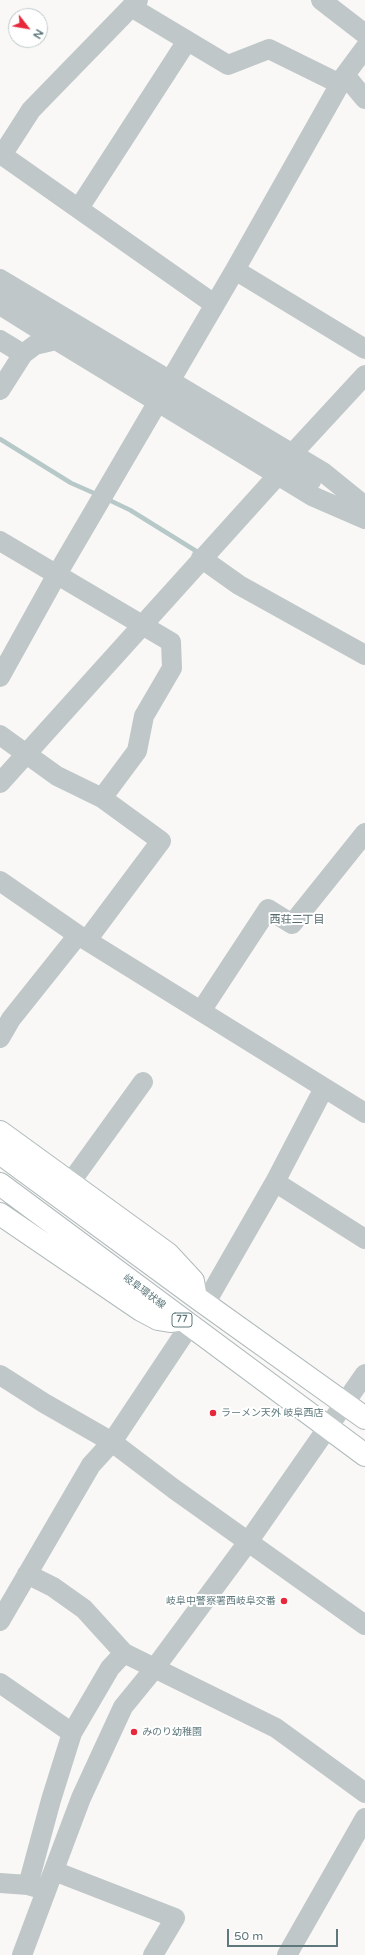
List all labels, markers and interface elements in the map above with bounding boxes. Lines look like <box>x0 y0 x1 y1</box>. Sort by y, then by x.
north arrow <box>8 8 48 48</box>
text: N <box>30 27 46 41</box>
district label: 西荘二丁目 <box>270 913 324 927</box>
street label: 岐阜環状線 <box>120 1272 168 1312</box>
road number: 77 <box>172 1313 192 1327</box>
place label: ラーメン天外 岐阜西店 <box>221 1407 324 1419</box>
marker: ラーメン天外 岐阜西店 <box>208 1408 218 1418</box>
place label: 岐阜中警察署西岐阜交番 <box>166 1595 276 1607</box>
marker: 岐阜中警察署西岐阜交番 <box>279 1596 289 1606</box>
place label: みのり幼稚園 <box>142 1726 202 1738</box>
marker: みのり幼稚園 <box>129 1727 139 1737</box>
scale bar <box>229 1921 340 1947</box>
text: 50 m <box>234 1929 263 1943</box>

